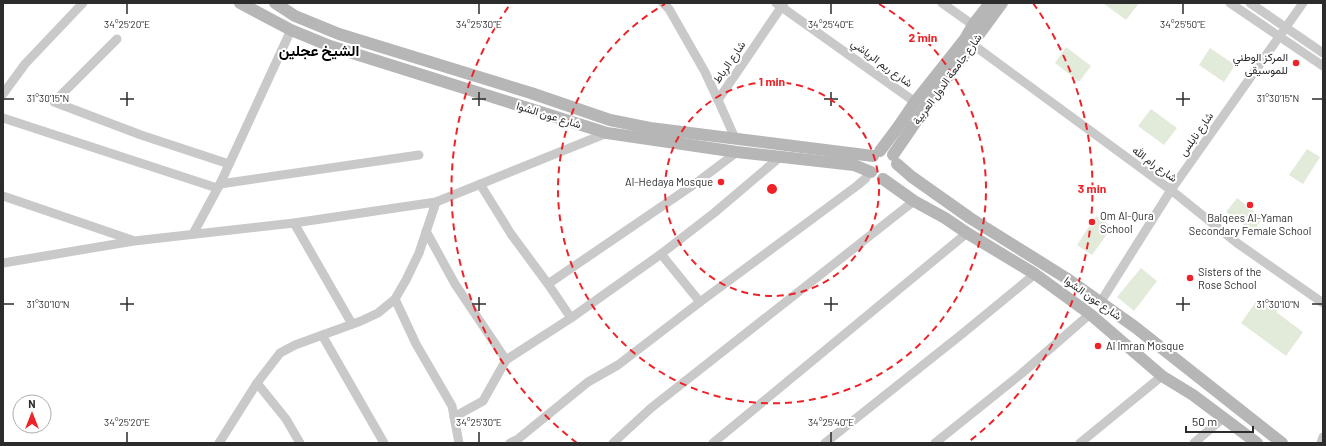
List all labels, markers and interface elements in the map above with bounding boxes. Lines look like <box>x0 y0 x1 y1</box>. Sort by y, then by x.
text: 34°25'20"E <box>104 18 150 30</box>
text: 34°25'30"E <box>456 18 502 30</box>
text: 34°25'40"E <box>808 18 854 30</box>
text: 34°25'50"E <box>1160 18 1206 30</box>
street label: شارع جامعة الدول العربية <box>909 30 986 128</box>
text: 2 min <box>909 30 937 44</box>
street label: شارع ريم الرياشي <box>847 36 916 93</box>
street label: شارع الرباط <box>710 38 749 86</box>
district label: الشيخ عجلين <box>279 41 359 61</box>
place label: المركز الوطني للموسيقى <box>1233 50 1288 77</box>
marker: المركز الوطني للموسيقى <box>1291 58 1301 68</box>
text: 1 min <box>759 74 785 88</box>
text: 31°30'15"N <box>27 92 69 104</box>
text: 31°30'15"N <box>1257 92 1299 104</box>
street label: شارع عون الشوا <box>515 99 583 133</box>
street label: شارع نابلس <box>1176 109 1217 159</box>
street label: شارع رام الله <box>1129 143 1181 186</box>
place label: Al-Hedaya Mosque <box>625 175 713 188</box>
marker: Al-Hedaya Mosque <box>716 177 726 187</box>
text: 3 min <box>1078 181 1106 195</box>
centre of rings <box>765 182 779 196</box>
marker: Balqees Al-Yaman Secondary Female School <box>1245 200 1255 210</box>
place label: Om Al-Qura School <box>1100 209 1154 235</box>
place label: Balqees Al-Yaman Secondary Female School <box>1189 211 1311 237</box>
marker: Om Al-Qura School <box>1087 217 1097 227</box>
place label: Sisters of the Rose School <box>1198 265 1262 291</box>
street label: شارع عون الشوا <box>1061 273 1125 324</box>
marker: Sisters of the Rose School <box>1185 273 1195 283</box>
text: 31°30'10"N <box>26 298 70 310</box>
text: 31°30'10"N <box>1256 298 1300 310</box>
place label: Al Imran Mosque <box>1106 339 1184 352</box>
marker: Al Imran Mosque <box>1093 341 1103 351</box>
north arrow <box>12 394 52 434</box>
text: N <box>28 397 36 410</box>
scale bar <box>1186 408 1253 434</box>
text: 50 m <box>1192 414 1217 428</box>
text: 34°25'20"E <box>104 416 150 428</box>
text: 34°25'30"E <box>456 416 502 428</box>
text: 34°25'40"E <box>808 416 854 428</box>

